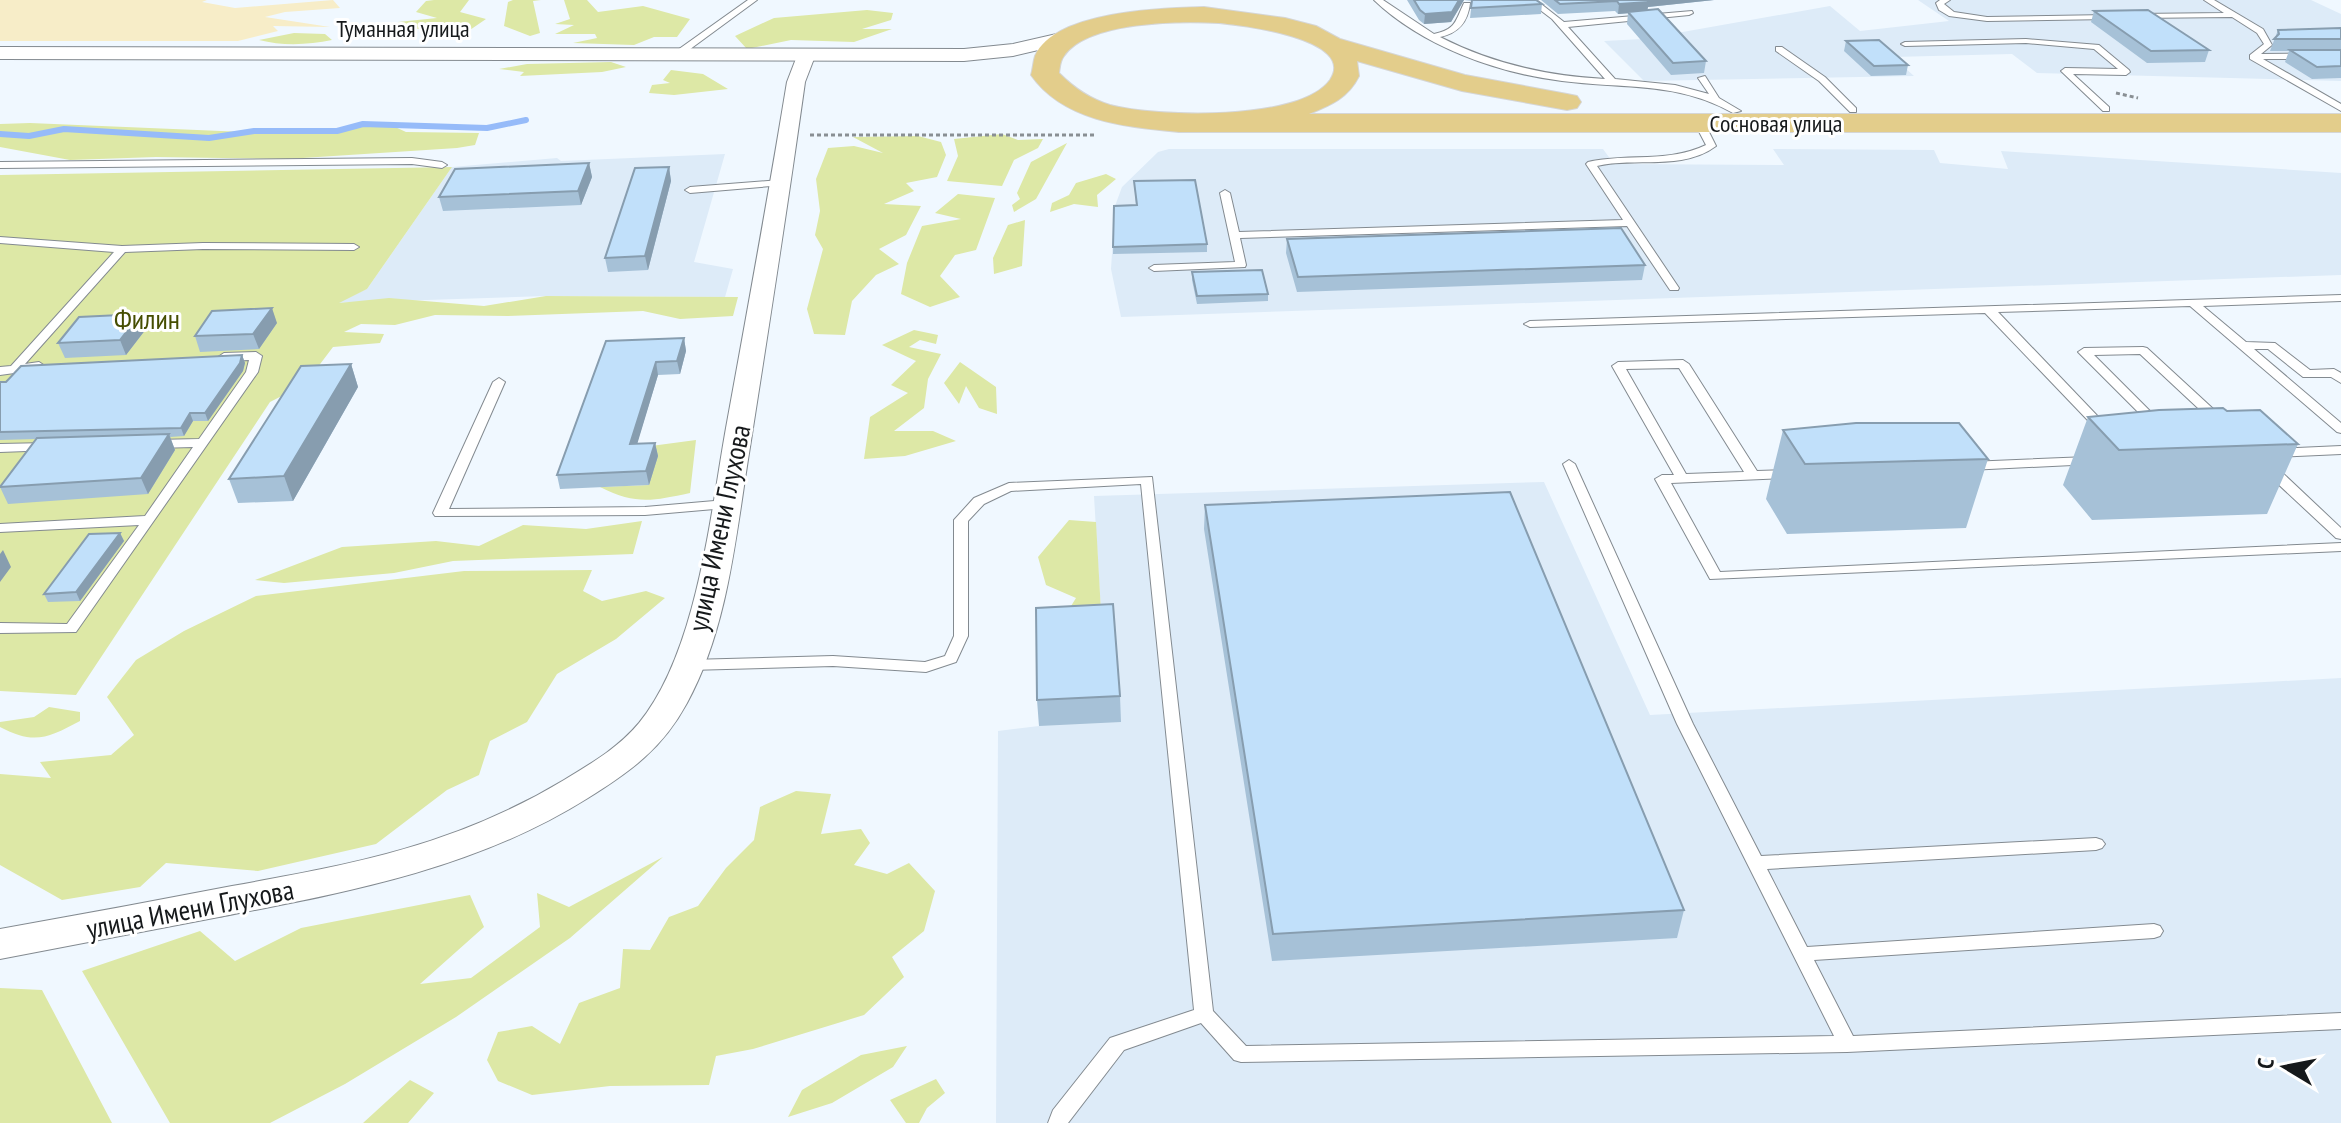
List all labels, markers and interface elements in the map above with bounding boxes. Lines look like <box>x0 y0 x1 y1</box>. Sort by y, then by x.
street label: Туманная улица <box>336 13 470 44</box>
street label: Сосновая улица <box>1710 108 1842 139</box>
park label: Филин <box>114 300 180 337</box>
street label: улица Имени Глухова <box>679 421 758 635</box>
street label: улица Имени Глухова <box>83 870 297 947</box>
north arrow <box>2245 1027 2325 1107</box>
text: С <box>2251 1056 2280 1071</box>

